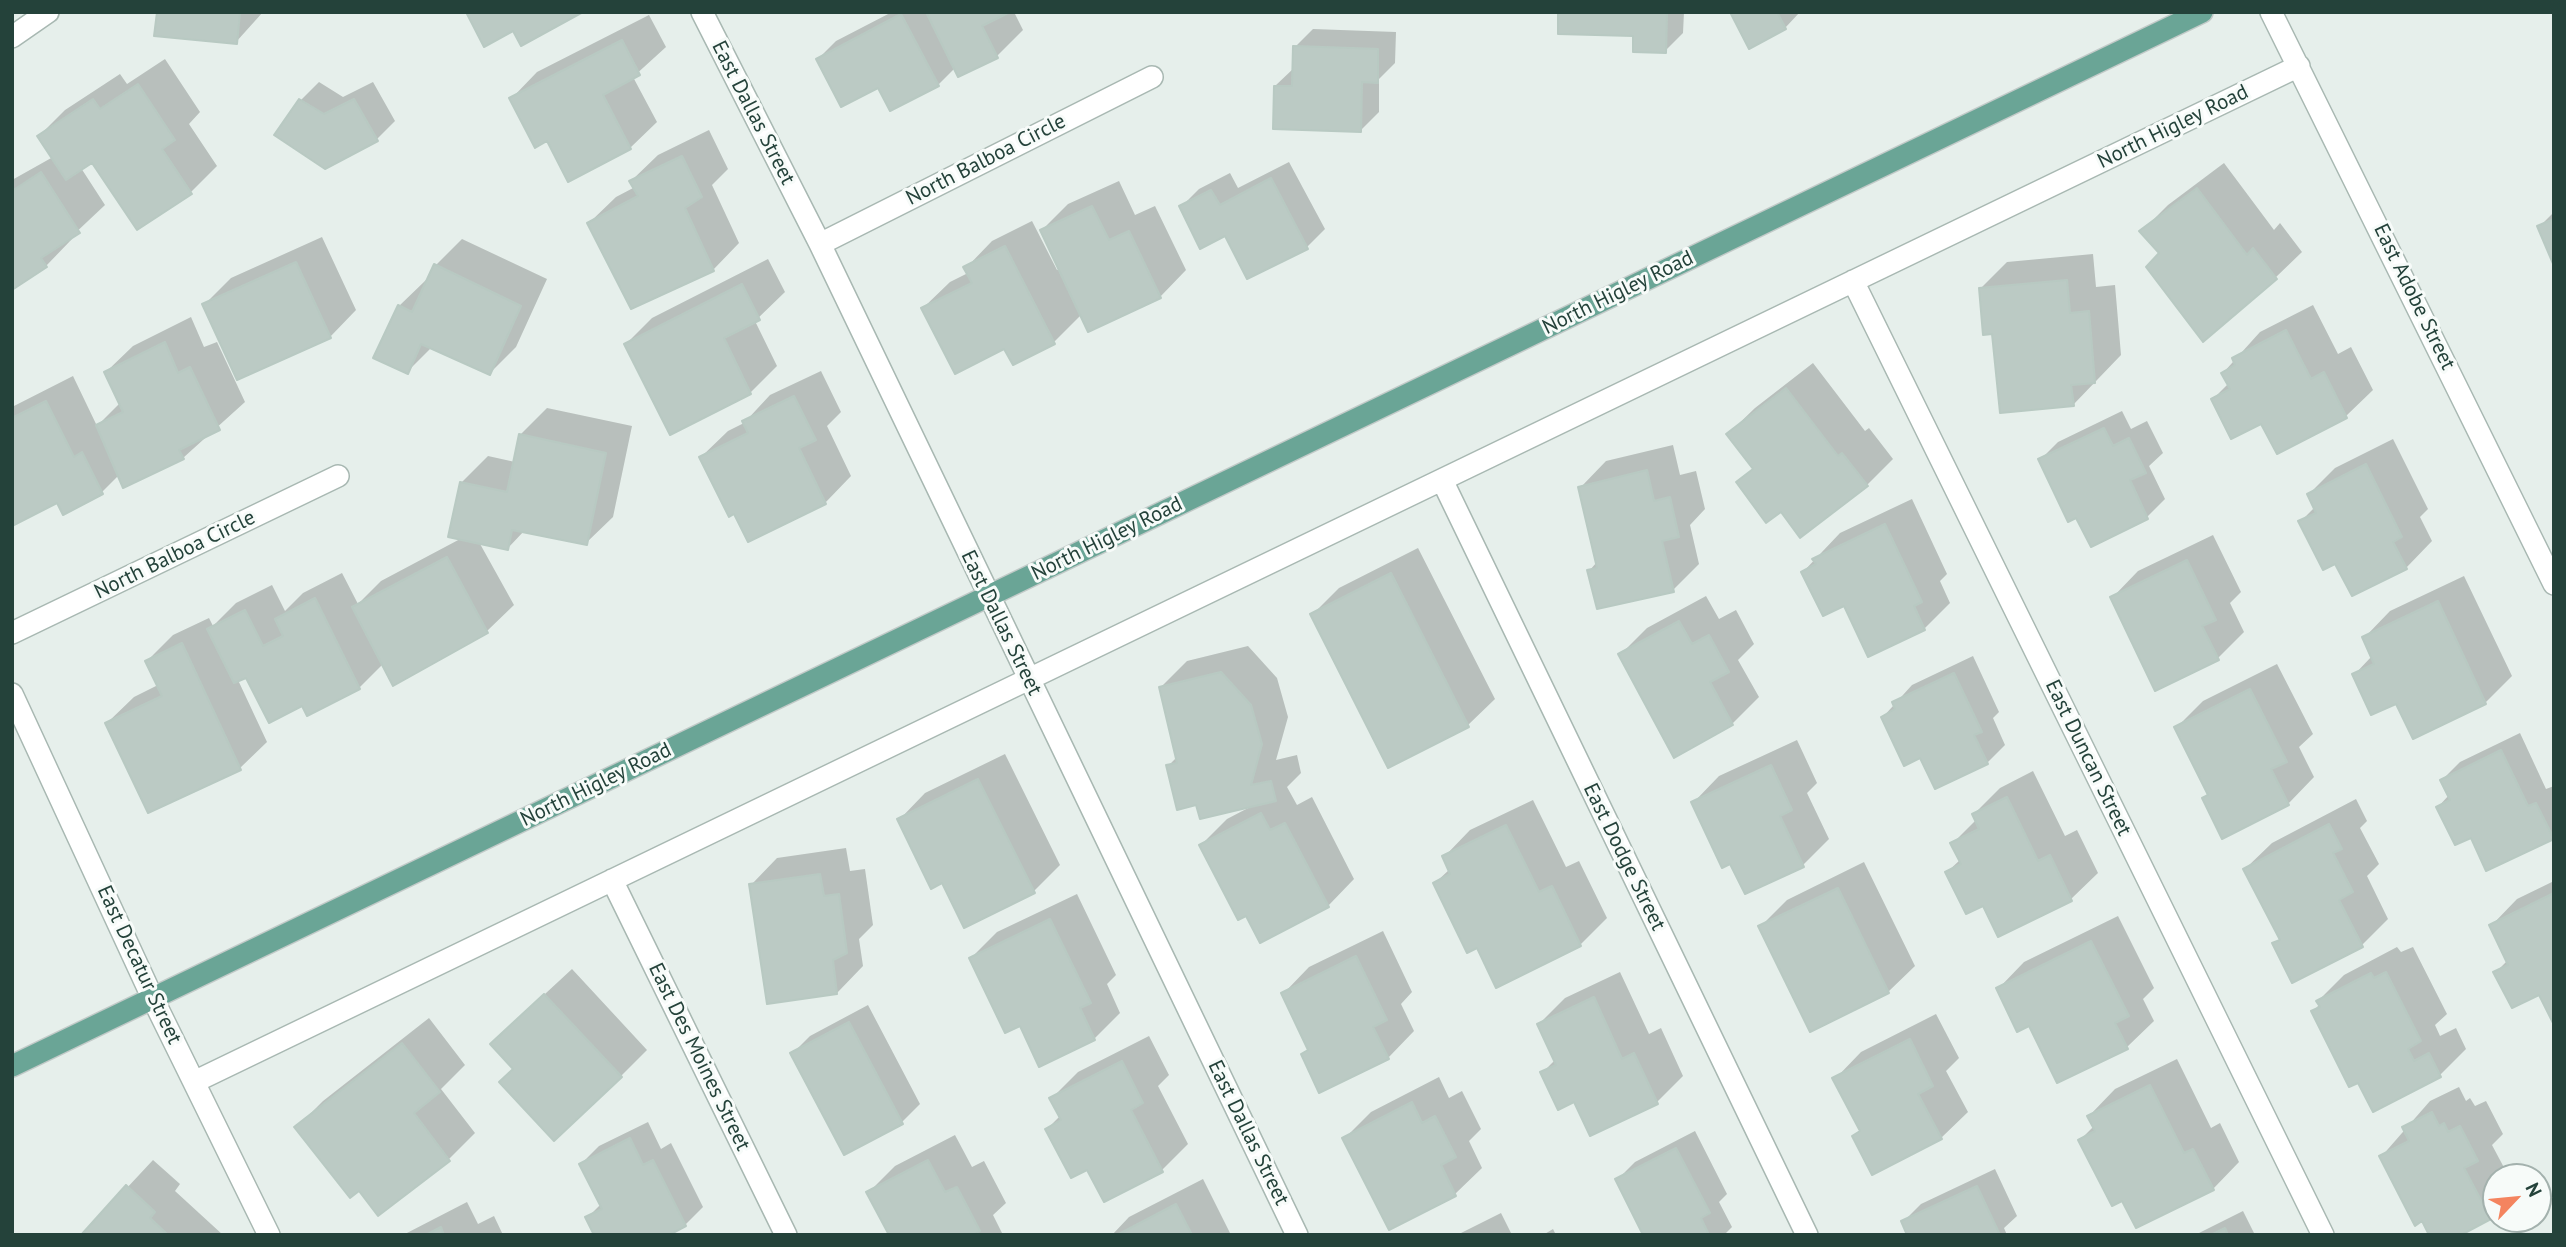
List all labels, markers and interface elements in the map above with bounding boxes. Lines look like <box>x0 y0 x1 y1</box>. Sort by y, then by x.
street label: East Dallas Street <box>706 37 800 189</box>
street label: North Higley Road <box>2094 80 2252 174</box>
street label: North Balboa Circle <box>902 109 1070 211</box>
street label: East Adobe Street <box>2368 220 2460 374</box>
street label: North Higley Road <box>1539 246 1697 340</box>
street label: North Higley Road <box>1028 492 1186 586</box>
street label: North Balboa Circle <box>90 505 260 605</box>
street label: East Dallas Street <box>955 546 1047 700</box>
street label: East Duncan Street <box>2039 676 2137 840</box>
street label: North Higley Road <box>517 738 675 832</box>
street label: East Dodge Street <box>1577 779 1671 935</box>
street label: East Decatur Street <box>91 882 187 1048</box>
street label: East Des Moines Street <box>643 959 755 1155</box>
street label: East Dallas Street <box>1202 1056 1294 1210</box>
north arrow <box>2482 1163 2552 1233</box>
text: N <box>2521 1179 2548 1201</box>

